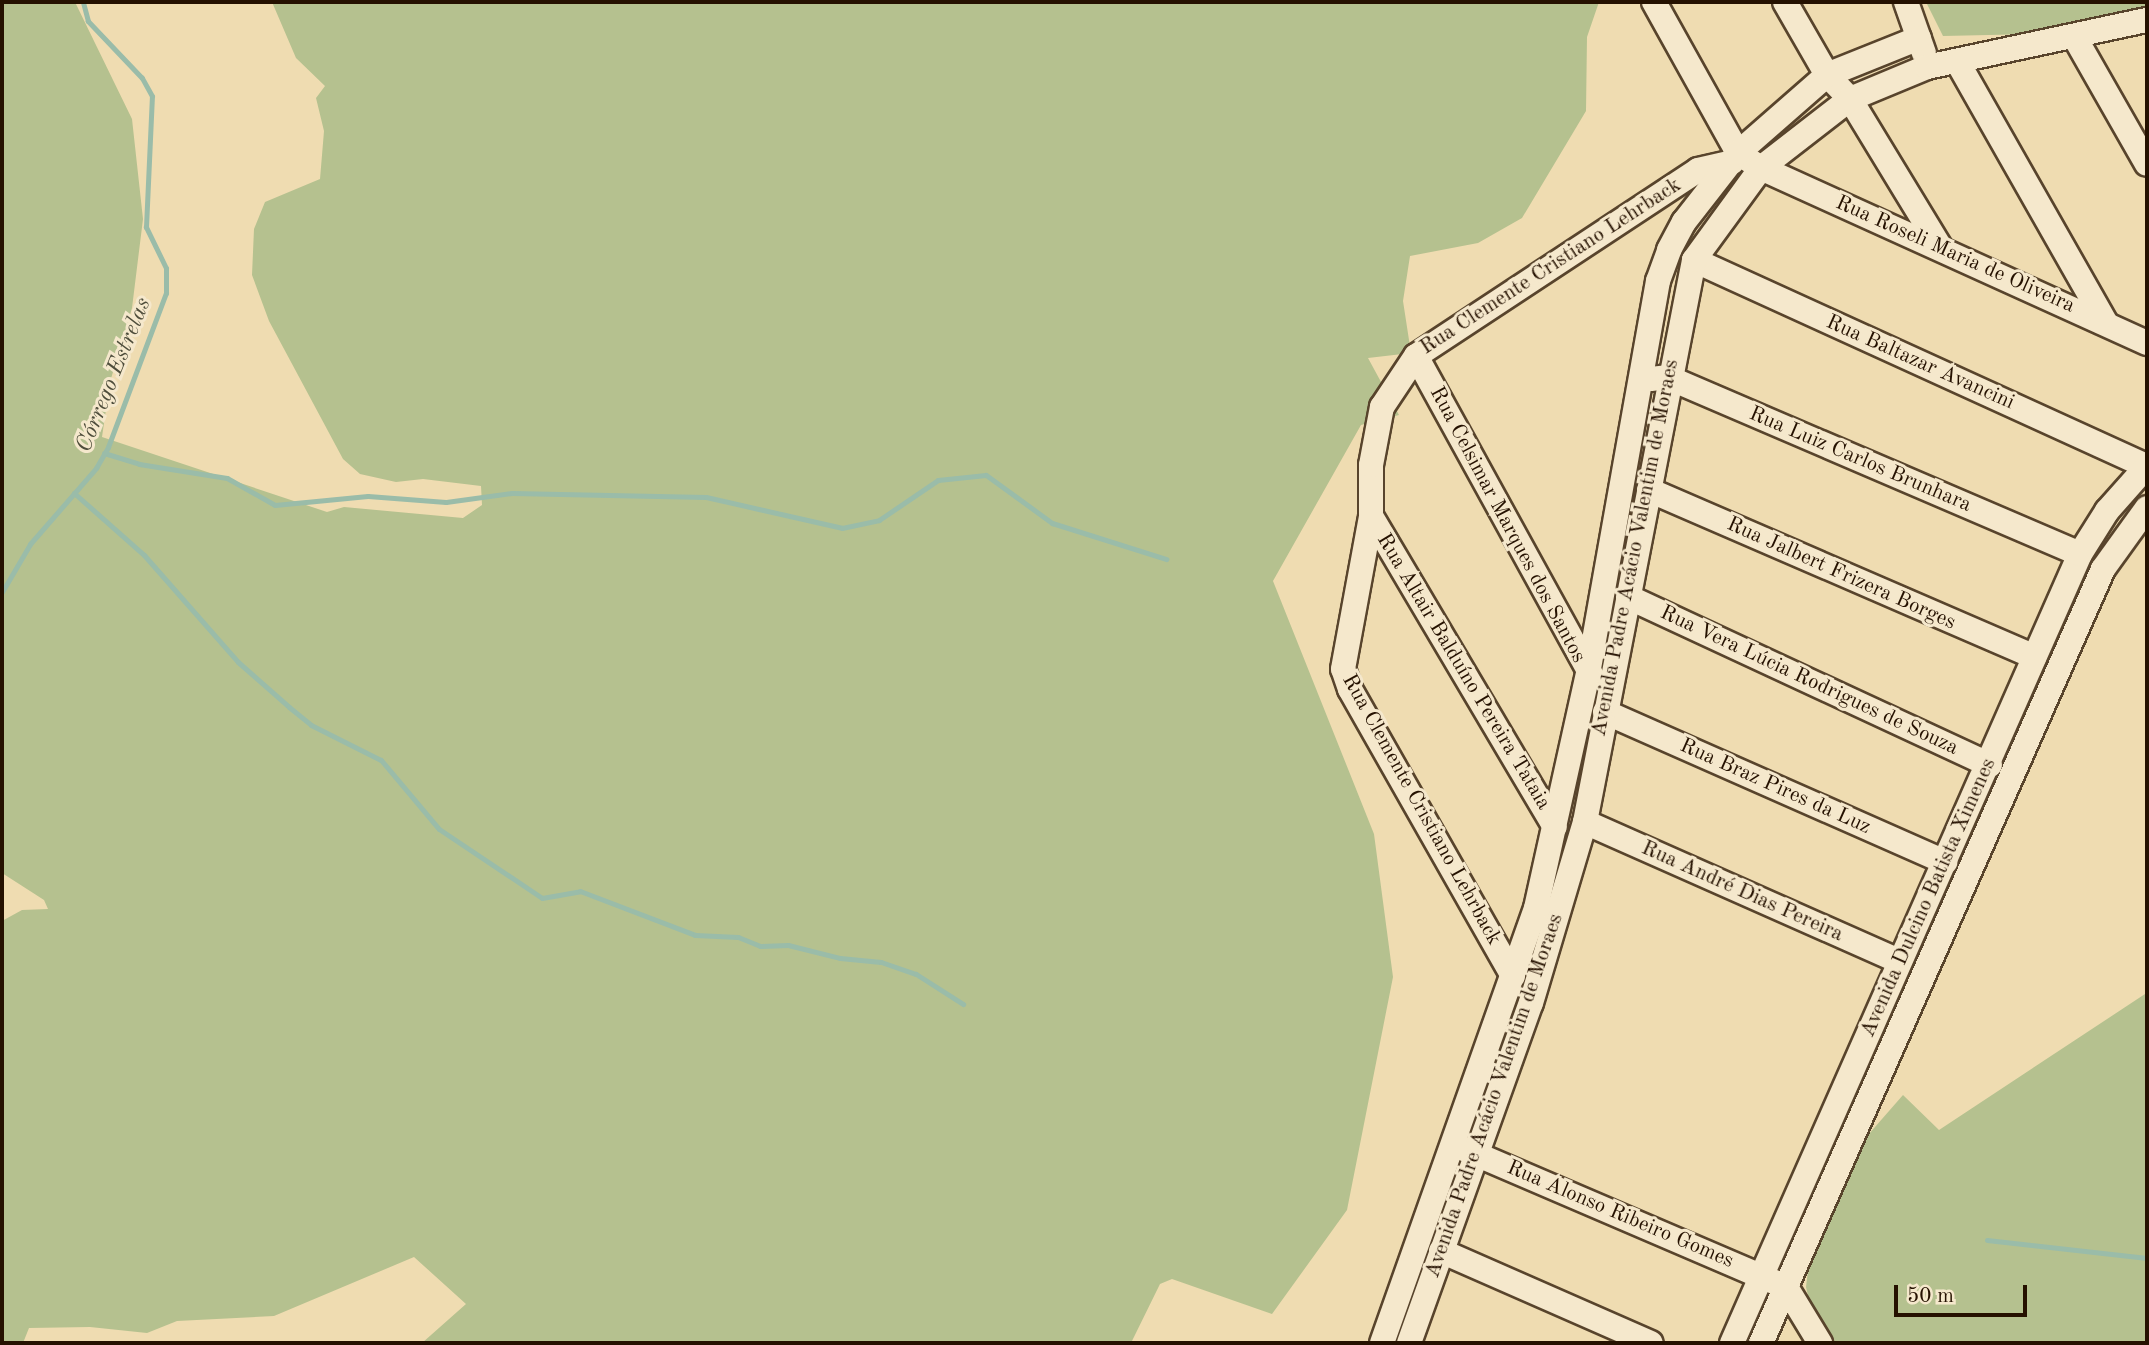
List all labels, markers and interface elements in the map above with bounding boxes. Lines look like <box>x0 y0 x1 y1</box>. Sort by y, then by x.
street label: Rua Clemente Cristiano Lehrback <box>1416 173 1686 361</box>
street label: Rua Roseli Maria de Oliveira <box>1831 191 2079 319</box>
water label: Córrego Estrelas <box>70 294 158 456</box>
street label: Rua Baltazar Avancini <box>1822 310 2018 416</box>
street label: Avenida Padre Acácio Valentim de Moraes <box>1587 357 1685 739</box>
street label: Rua Celsimar Marques dos Santos <box>1423 383 1591 667</box>
street label: Rua Luiz Carlos Brunhara <box>1745 402 1975 518</box>
street label: Rua Jalbert Frizera Borges <box>1723 512 1959 636</box>
street label: Rua Altair Balduíno Pereira Tataia <box>1370 529 1556 815</box>
street label: Rua Vera Lúcia Rodrigues de Souza <box>1656 601 1962 761</box>
street label: Rua Clemente Cristiano Lehrback <box>1336 670 1506 950</box>
street label: Rua Braz Pires da Luz <box>1676 734 1874 840</box>
street label: Avenida Dulcino Batista Ximenes <box>1856 755 2002 1041</box>
street label: Rua André Dias Pereira <box>1637 836 1847 948</box>
street label: Avenida Padre Acácio Valentim de Moraes <box>1421 911 1569 1281</box>
street label: Rua Alonso Ribeiro Gomes <box>1503 1156 1737 1274</box>
scale bar <box>1897 1272 2030 1316</box>
text: 50 m <box>1907 1286 1954 1307</box>

